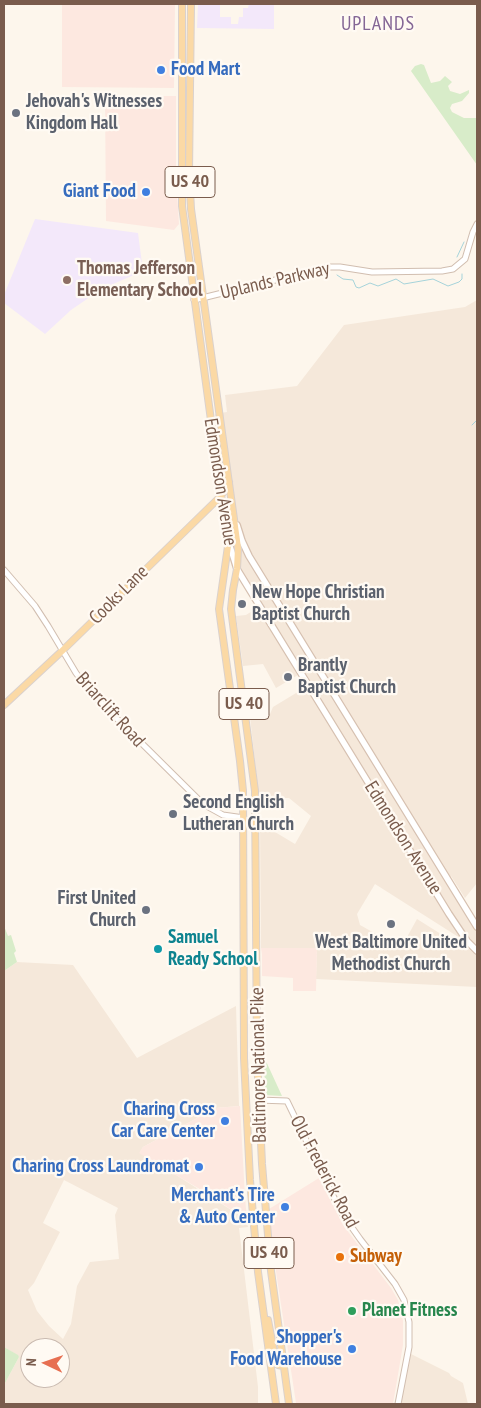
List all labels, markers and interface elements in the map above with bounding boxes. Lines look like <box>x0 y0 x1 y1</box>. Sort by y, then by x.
district label: UPLANDS <box>340 12 416 36</box>
place label: Food Mart <box>171 59 240 81</box>
marker: Food Mart <box>155 64 167 76</box>
place label: Jehovah's Witnesses Kingdom Hall <box>26 91 162 135</box>
marker: Jehovah's Witnesses Kingdom Hall <box>10 107 22 119</box>
road number: US 40 <box>165 166 215 198</box>
place label: Giant Food <box>63 181 136 203</box>
marker: Giant Food <box>140 186 152 198</box>
street label: Uplands Parkway <box>218 257 332 305</box>
place label: Thomas Jefferson Elementary School <box>77 258 203 302</box>
marker: Thomas Jefferson Elementary School <box>61 274 73 286</box>
street label: Edmondson Avenue <box>199 417 241 547</box>
street label: Cooks Lane <box>85 561 153 629</box>
place label: New Hope Christian Baptist Church <box>252 582 385 626</box>
marker: New Hope Christian Baptist Church <box>236 598 248 610</box>
place label: Brantly Baptist Church <box>298 655 396 699</box>
street label: Briarclift Road <box>71 668 149 752</box>
marker: Brantly Baptist Church <box>282 671 294 683</box>
road number: US 40 <box>219 689 269 720</box>
street label: Edmondson Avenue <box>359 777 447 899</box>
place label: Second English Lutheran Church <box>183 792 294 836</box>
marker: Second English Lutheran Church <box>167 808 179 820</box>
place label: First United Church <box>57 888 136 932</box>
marker: First United Church <box>140 904 152 916</box>
marker: West Baltimore United Methodist Church <box>385 918 397 930</box>
place label: Samuel Ready School <box>168 927 258 971</box>
place label: West Baltimore United Methodist Church <box>315 932 467 976</box>
marker: Samuel Ready School <box>152 943 164 955</box>
street label: Baltimore National Pike <box>246 987 272 1143</box>
place label: Charing Cross Car Care Center <box>111 1099 215 1143</box>
street label: Old Frederick Road <box>285 1112 363 1232</box>
marker: Charing Cross Car Care Center <box>219 1115 231 1127</box>
place label: Charing Cross Laundromat <box>12 1156 189 1178</box>
marker: Charing Cross Laundromat <box>193 1161 205 1173</box>
place label: Merchant's Tire & Auto Center <box>171 1185 275 1229</box>
marker: Merchant's Tire & Auto Center <box>279 1201 291 1213</box>
road number: US 40 <box>244 1238 294 1268</box>
place label: Subway <box>350 1246 402 1268</box>
marker: Subway <box>334 1251 346 1263</box>
place label: Planet Fitness <box>362 1300 457 1322</box>
marker: Planet Fitness <box>346 1305 358 1317</box>
place label: Shopper's Food Warehouse <box>230 1327 342 1371</box>
north arrow <box>20 1338 70 1388</box>
marker: Shopper's Food Warehouse <box>346 1343 358 1355</box>
text: N <box>22 1358 40 1367</box>

